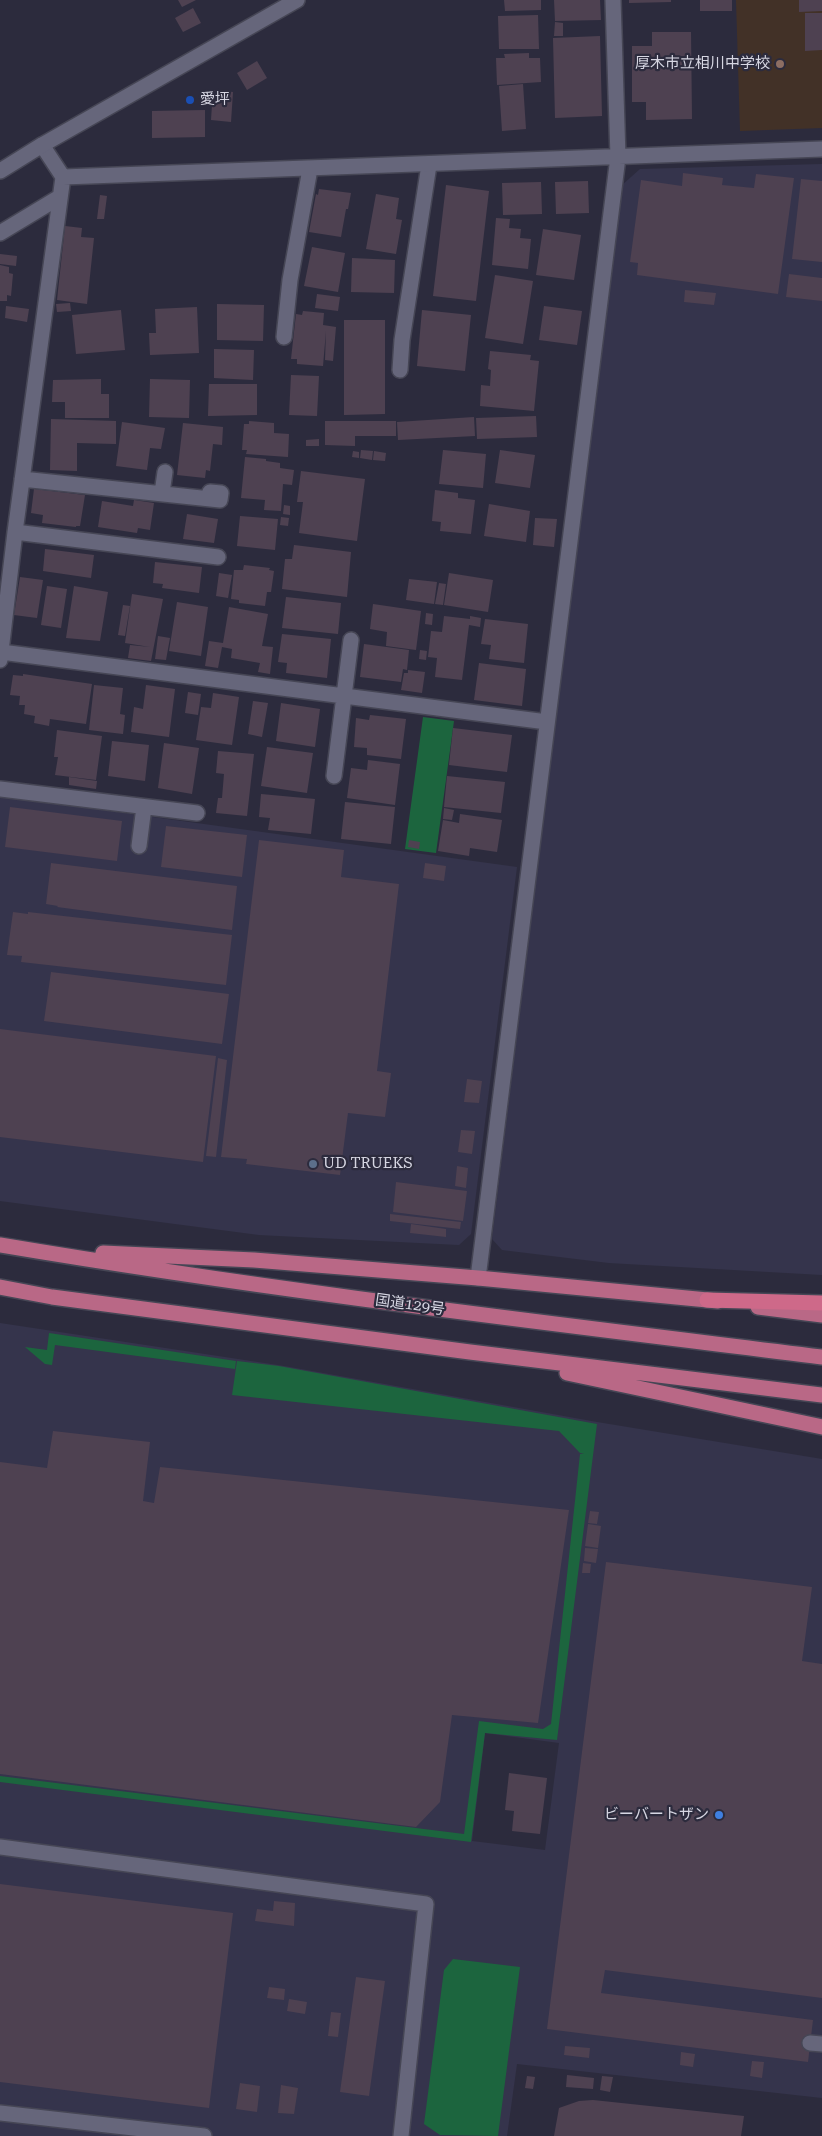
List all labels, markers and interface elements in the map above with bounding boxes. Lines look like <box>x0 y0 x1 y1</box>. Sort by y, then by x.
place label: 厚木市立相川中学校 <box>635 55 770 73</box>
marker: 厚木市立相川中学校 <box>774 58 786 70</box>
place label: 愛坪 <box>200 91 230 109</box>
marker: 愛坪 <box>184 94 196 106</box>
place label: UD TRUEKS <box>323 1155 413 1173</box>
marker: UD TRUEKS <box>307 1158 319 1170</box>
street label: 国道129号 <box>374 1291 446 1319</box>
place label: ビーバートザン <box>604 1806 709 1824</box>
marker: ビーバートザン <box>713 1809 725 1821</box>

